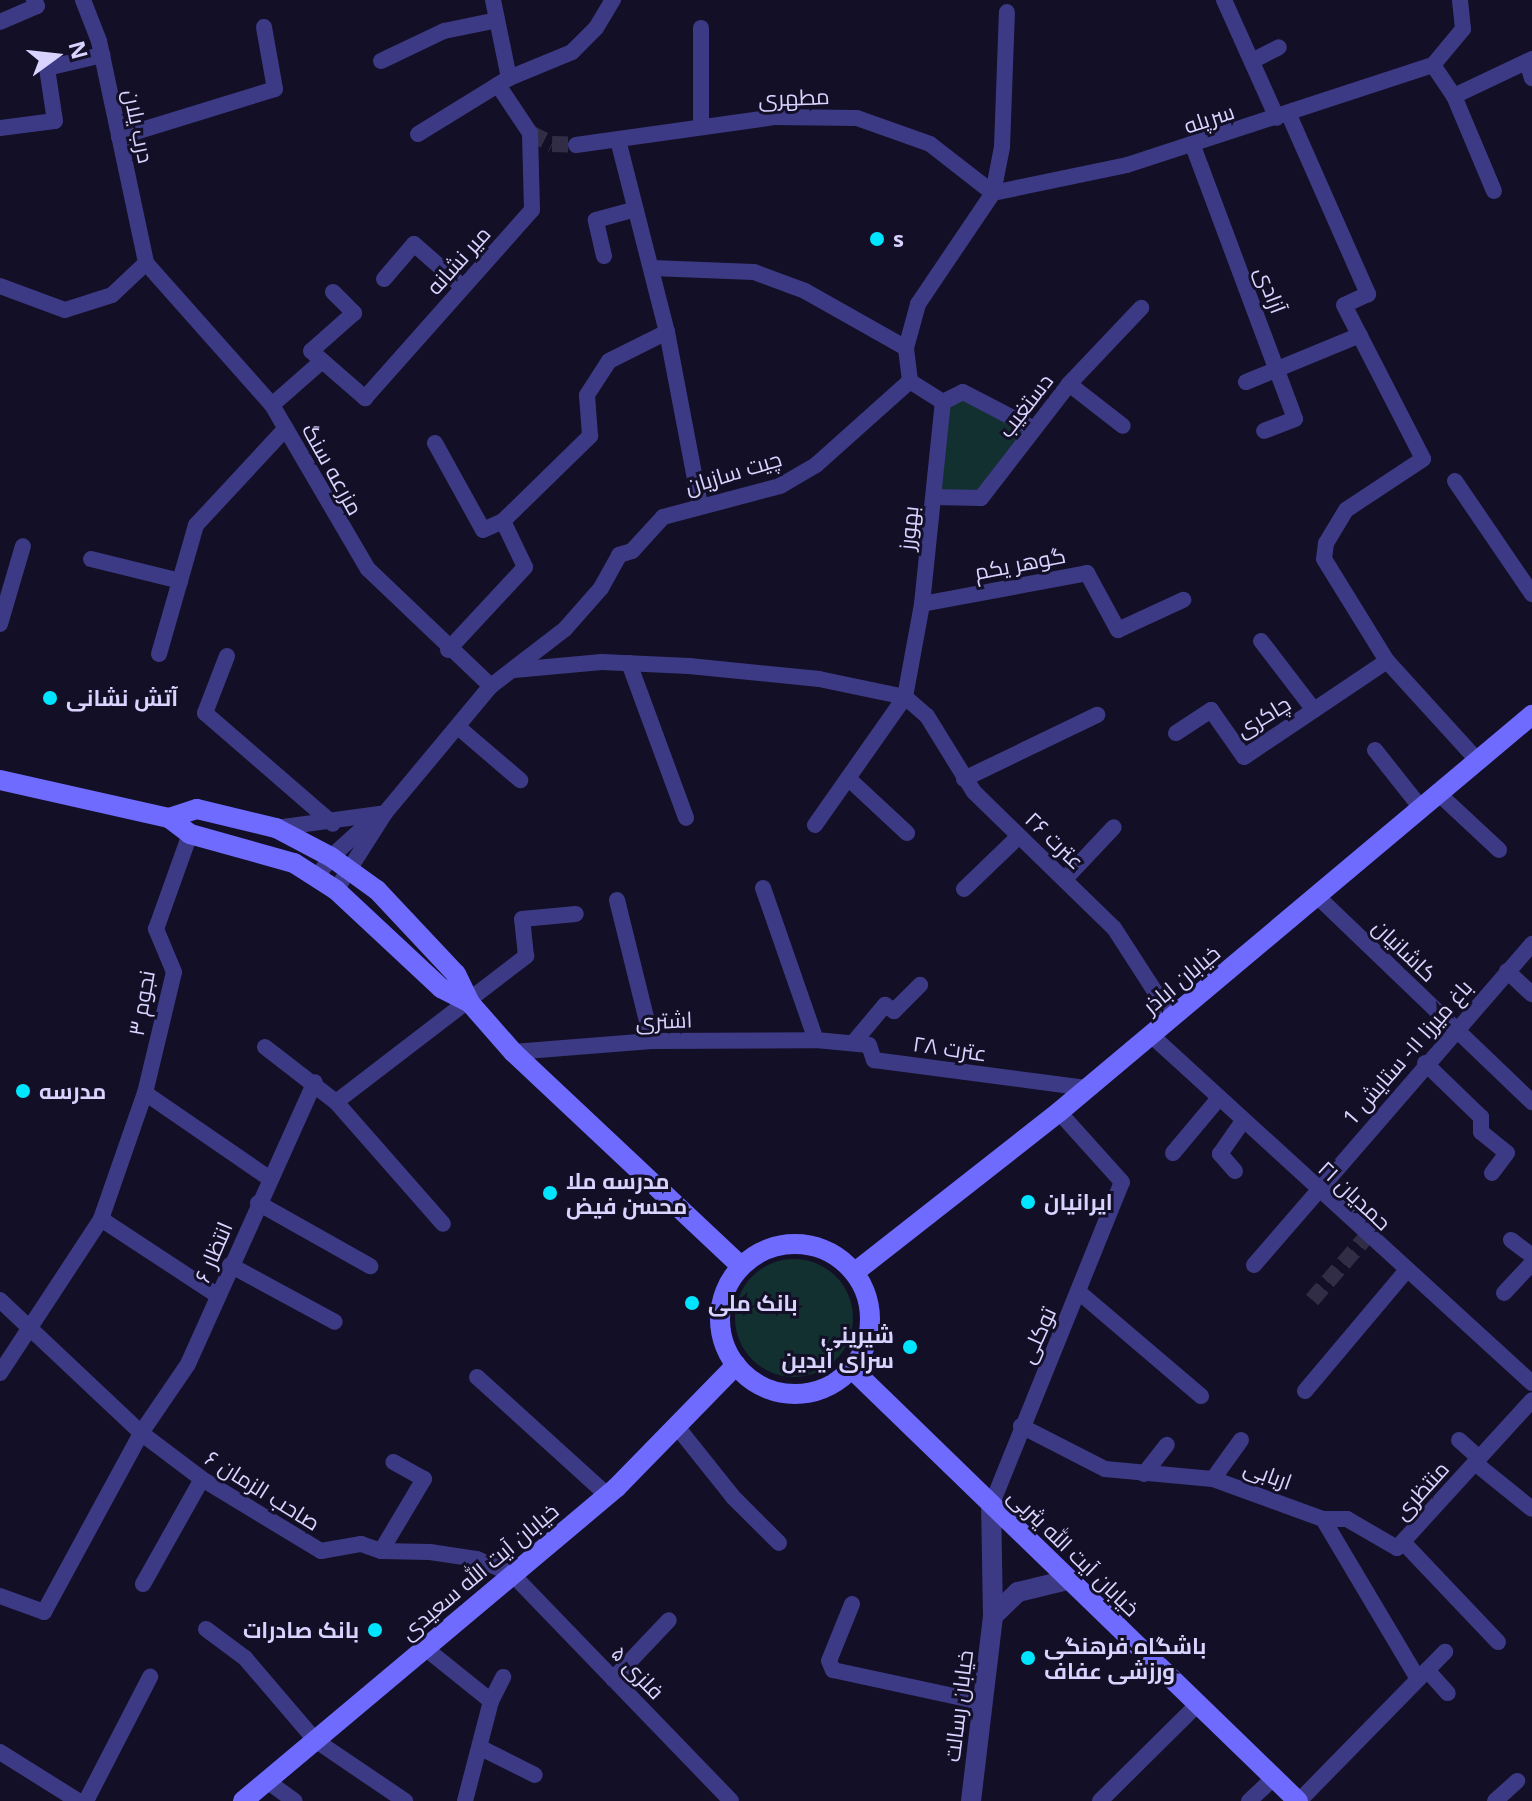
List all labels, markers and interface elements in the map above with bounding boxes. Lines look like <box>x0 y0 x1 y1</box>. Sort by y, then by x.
north arrow <box>16 16 96 96</box>
text: N <box>62 37 96 62</box>
street label: مطهری <box>758 83 830 111</box>
street label: درب یلان <box>118 87 160 165</box>
street label: سرپله <box>1180 97 1238 139</box>
street label: میر نشانه <box>420 220 496 300</box>
place label: s <box>893 226 904 252</box>
marker: s <box>868 230 886 248</box>
street label: آزادی <box>1250 263 1292 317</box>
street label: دستغیب <box>992 368 1058 442</box>
street label: مزرعه سنگ <box>297 419 369 519</box>
street label: چیت سازیان <box>681 445 785 499</box>
street label: بهورز <box>893 504 923 552</box>
street label: گوهر یکم <box>972 541 1068 585</box>
place label: آتش نشانی <box>66 685 178 711</box>
marker: آتش نشانی <box>41 689 59 707</box>
street label: چاکری <box>1231 690 1295 742</box>
street label: عترت ۲۶ <box>1020 806 1090 874</box>
street label: کاشانیان <box>1368 913 1442 987</box>
street label: خیابان اباذر <box>1137 939 1225 1019</box>
street label: نجوم ۳ <box>122 968 160 1038</box>
street label: باغ میرزا ۱۱- ستایش 1 <box>1337 974 1477 1130</box>
street label: اشتری <box>635 1006 693 1034</box>
street label: عترت ۲۸ <box>911 1030 989 1066</box>
place label: مدرسه <box>39 1078 106 1104</box>
marker: مدرسه <box>14 1082 32 1100</box>
street label: حمدیان ۲۱ <box>1313 1155 1397 1235</box>
place label: مدرسه ملا محسن فیض <box>566 1167 687 1218</box>
marker: مدرسه ملا محسن فیض <box>541 1184 559 1202</box>
place label: ایرانیان <box>1044 1189 1113 1215</box>
marker: ایرانیان <box>1019 1193 1037 1211</box>
street label: انتظار ۶ <box>188 1218 238 1286</box>
place label: بانک ملی <box>708 1290 798 1316</box>
marker: بانک ملی <box>683 1294 701 1312</box>
street label: توکلی <box>1013 1303 1061 1367</box>
place label: شیرینی سرای آیدین <box>782 1321 894 1372</box>
marker: شیرینی سرای آیدین <box>901 1338 919 1356</box>
street label: صاحب الزمان ۶ <box>201 1444 325 1536</box>
street label: اربابی <box>1240 1453 1296 1495</box>
street label: منتظری <box>1388 1455 1454 1525</box>
street label: خیابان آیت الله یثربی <box>1003 1483 1145 1621</box>
street label: خیابان آیت الله سعیدی <box>395 1497 563 1645</box>
place label: بانک صادرات <box>243 1617 359 1643</box>
marker: بانک صادرات <box>366 1621 384 1639</box>
place label: باشگاه فرهنگی ورزشی عفاف <box>1044 1632 1206 1684</box>
street label: فلزی ۵ <box>606 1640 670 1704</box>
street label: خیابان رسالت <box>938 1649 978 1763</box>
marker: باشگاه فرهنگی ورزشی عفاف <box>1019 1649 1037 1667</box>

